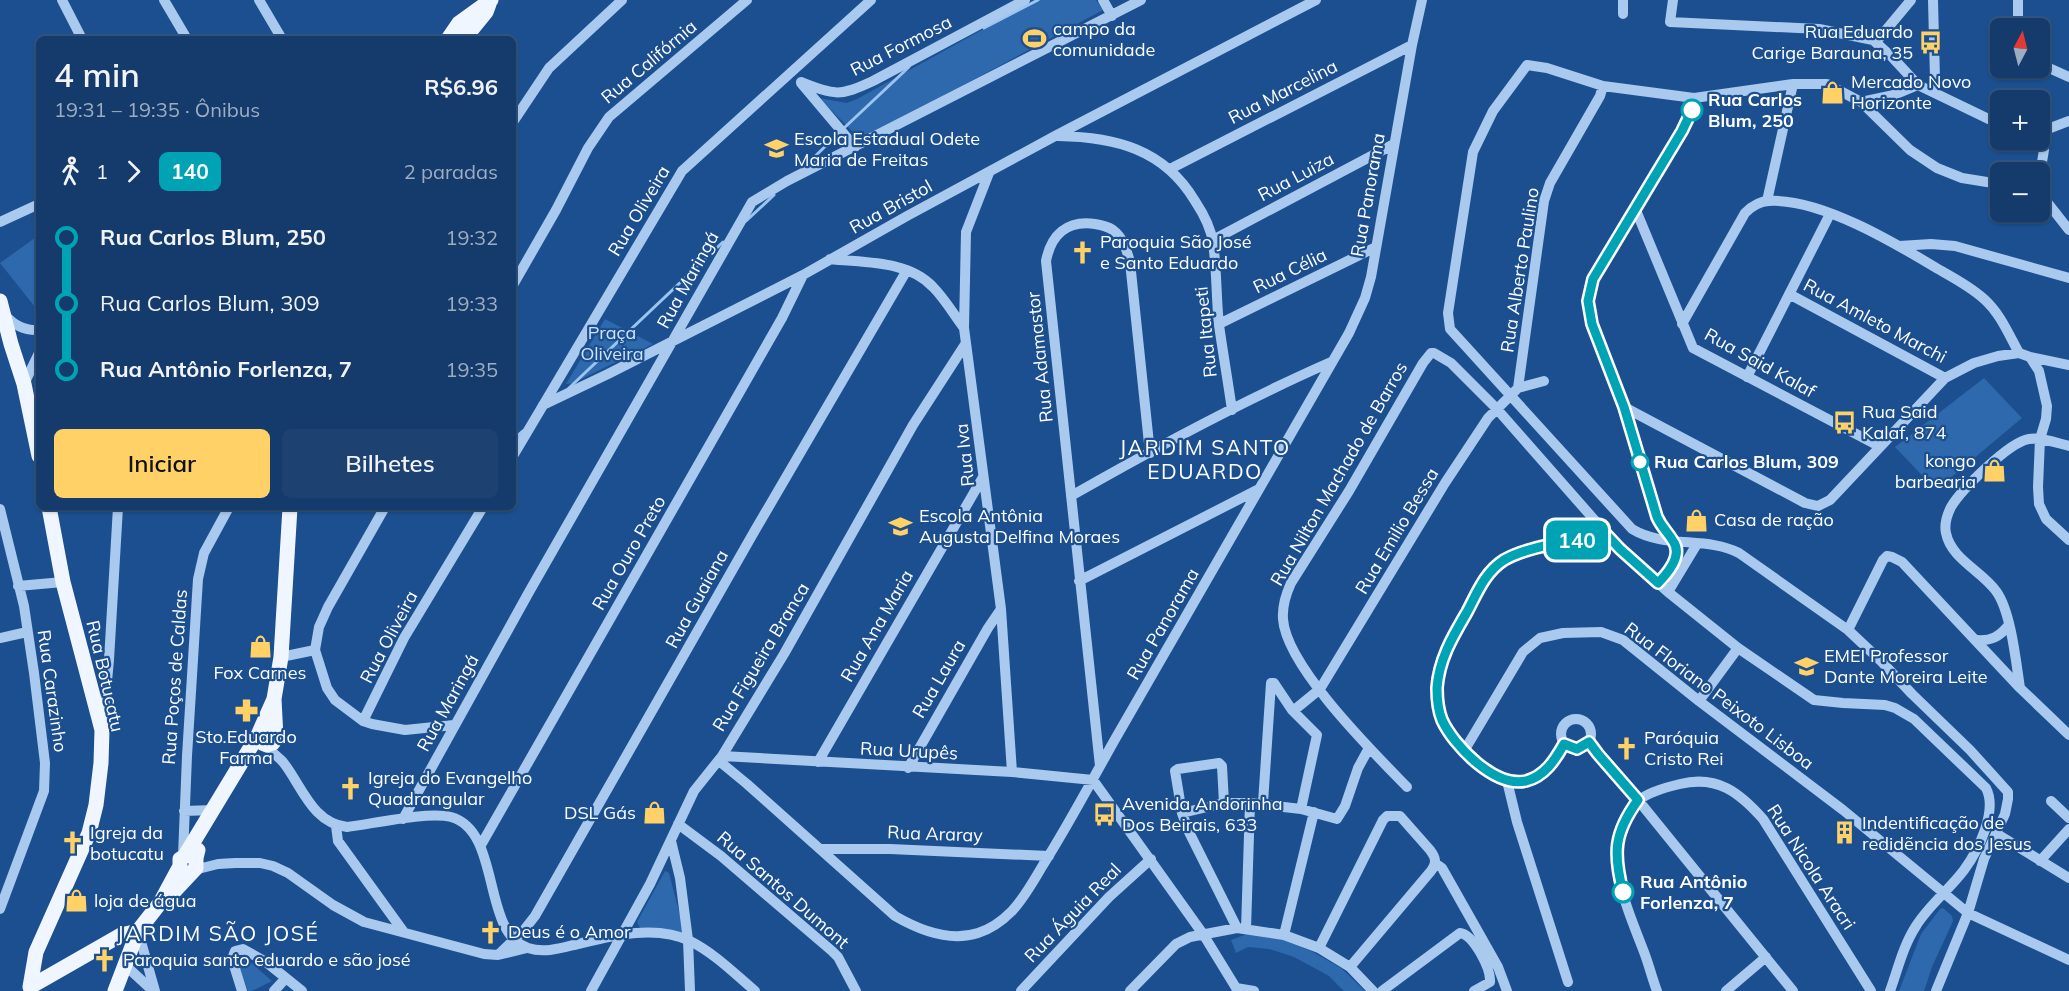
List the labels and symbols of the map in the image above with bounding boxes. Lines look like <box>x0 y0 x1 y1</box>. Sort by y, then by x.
street label: Rua Formosa <box>846 10 955 81</box>
street label: Rua Califórnia <box>596 15 701 108</box>
place label: campo da comunidade <box>1053 17 1155 61</box>
north arrow <box>1990 18 2050 78</box>
place label: Rua Eduardo Carige Barauna, 35 <box>1752 20 1913 64</box>
sports icon: campo da comunidade <box>1022 26 1048 52</box>
bus stop icon: Rua Eduardo Carige Barauna, 35 <box>1918 29 1944 55</box>
street label: Rua Marcelina <box>1224 54 1341 129</box>
place label: Mercado Novo Horizonte <box>1851 70 1971 114</box>
shop icon: Mercado Novo Horizonte <box>1820 79 1846 105</box>
place label: Rua Carlos Blum, 250 <box>1708 88 1802 132</box>
marker: Rua Carlos Blum, 250 <box>1681 99 1703 121</box>
place label: Escola Estadual Odete Maria de Freitas <box>794 127 980 171</box>
street label: Rua Panorama <box>1345 131 1390 259</box>
school or university icon: Escola Estadual Odete Maria de Freitas <box>763 136 789 162</box>
street label: Rua Luiza <box>1254 147 1338 206</box>
street label: Rua Oliveira <box>603 161 675 260</box>
street label: Rua Bristol <box>845 174 936 239</box>
street label: Rua Alberto Paulino <box>1495 186 1544 354</box>
street label: Rua Maringá <box>651 227 724 332</box>
place label: Paroquia São José e Santo Eduardo <box>1100 230 1252 274</box>
church icon: Paroquia São José e Santo Eduardo <box>1069 239 1095 265</box>
street label: Rua Célia <box>1249 243 1330 298</box>
street label: Rua Amleto Marchi <box>1800 273 1951 368</box>
street label: Rua Itapeti <box>1189 285 1222 379</box>
street label: Rua Adamastor <box>1021 290 1058 424</box>
park label: Praça Oliveira <box>580 321 644 365</box>
street label: Rua Said Kalaf <box>1701 323 1821 403</box>
street label: Rua Nilton Machado de Barros <box>1265 358 1412 590</box>
place label: Rua Said Kalaf, 874 <box>1862 400 1946 444</box>
bus stop icon: Rua Said Kalaf, 874 <box>1831 409 1857 435</box>
street label: Rua Iva <box>950 422 979 488</box>
district label: JARDIM SANTO EDUARDO <box>1119 434 1291 484</box>
place label: kongo barbearia <box>1895 449 1976 493</box>
place label: Rua Carlos Blum, 309 <box>1654 450 1839 473</box>
marker: Rua Carlos Blum, 309 <box>1631 453 1649 471</box>
shop icon: kongo barbearia <box>1981 458 2007 484</box>
street label: Rua Emilio Bessa <box>1350 463 1443 598</box>
street label: Rua Ouro Preto <box>587 491 671 614</box>
place label: Escola Antônia Augusta Delfina Moraes <box>919 504 1120 548</box>
shop icon: Casa de ração <box>1683 507 1709 533</box>
place label: Casa de ração <box>1714 508 1834 531</box>
school or university icon: Escola Antônia Augusta Delfina Moraes <box>888 513 914 539</box>
line badge: 140 <box>1542 520 1612 560</box>
street label: Rua Guaiana <box>660 545 733 652</box>
street label: Rua Panorama <box>1121 564 1204 684</box>
street label: Rua Ana Maria <box>835 566 918 686</box>
street label: Rua Figueira Branca <box>707 578 814 735</box>
street label: Rua Oliveira <box>355 587 423 687</box>
street label: Rua Poços de Caldas <box>157 589 192 765</box>
street label: Rua Floriano Peixoto Lisboa <box>1620 617 1819 774</box>
street label: Rua Botucatu <box>81 618 129 734</box>
street label: Rua Carazinho <box>33 628 72 754</box>
shop icon: Fox Carnes <box>247 634 273 660</box>
street label: Rua Laura <box>907 636 970 722</box>
place label: EMEI Professor Dante Moreira Leite <box>1824 644 1987 688</box>
street label: Rua Maringá <box>411 650 484 755</box>
school or university icon: EMEI Professor Dante Moreira Leite <box>1793 653 1819 679</box>
place label: Fox Carnes <box>214 661 306 684</box>
pharmacy icon: Sto.Eduardo Farma <box>233 698 259 724</box>
place label: Sto.Eduardo Farma <box>195 725 297 769</box>
place label: Paróquia Cristo Rei <box>1644 726 1723 770</box>
church icon: Paróquia Cristo Rei <box>1613 735 1639 761</box>
street label: Rua Urupês <box>860 736 959 765</box>
place label: Igreja do Evangelho Quadrangular <box>368 766 532 810</box>
church icon: Igreja do Evangelho Quadrangular <box>337 775 363 801</box>
place label: Avenida Andorinha Dos Beirais, 633 <box>1122 792 1283 836</box>
shop icon: DSL Gás <box>641 800 667 826</box>
street label: Rua Nicola Aracri <box>1762 800 1861 934</box>
place label: DSL Gás <box>564 801 636 824</box>
bus stop icon: Avenida Andorinha Dos Beirais, 633 <box>1091 801 1117 827</box>
place label: Indentificação de redidẽncia dos Jesus <box>1862 811 2032 855</box>
street label: Rua Araray <box>887 820 984 847</box>
building icon: Indentificação de redidẽncia dos Jesus <box>1831 820 1857 846</box>
place label: Igreja da botucatu <box>90 821 164 865</box>
street label: Rua Santos Dumont <box>712 826 854 953</box>
church icon: Igreja da botucatu <box>59 830 85 856</box>
street label: Rua Águia Real <box>1019 858 1126 967</box>
place label: Rua Antônio Forlenza, 7 <box>1640 870 1747 914</box>
marker: Rua Antônio Forlenza, 7 <box>1612 881 1634 903</box>
shop icon: loja de água <box>63 888 89 914</box>
place label: loja de água <box>94 889 196 912</box>
church icon: Deus é o Amor <box>477 919 503 945</box>
district label: JARDIM SÃO JOSÉ <box>117 920 319 946</box>
place label: Deus é o Amor <box>508 920 631 943</box>
church icon: Paroquia santo eduardo e são josé <box>92 947 118 973</box>
place label: Paroquia santo eduardo e são josé <box>123 948 411 971</box>

